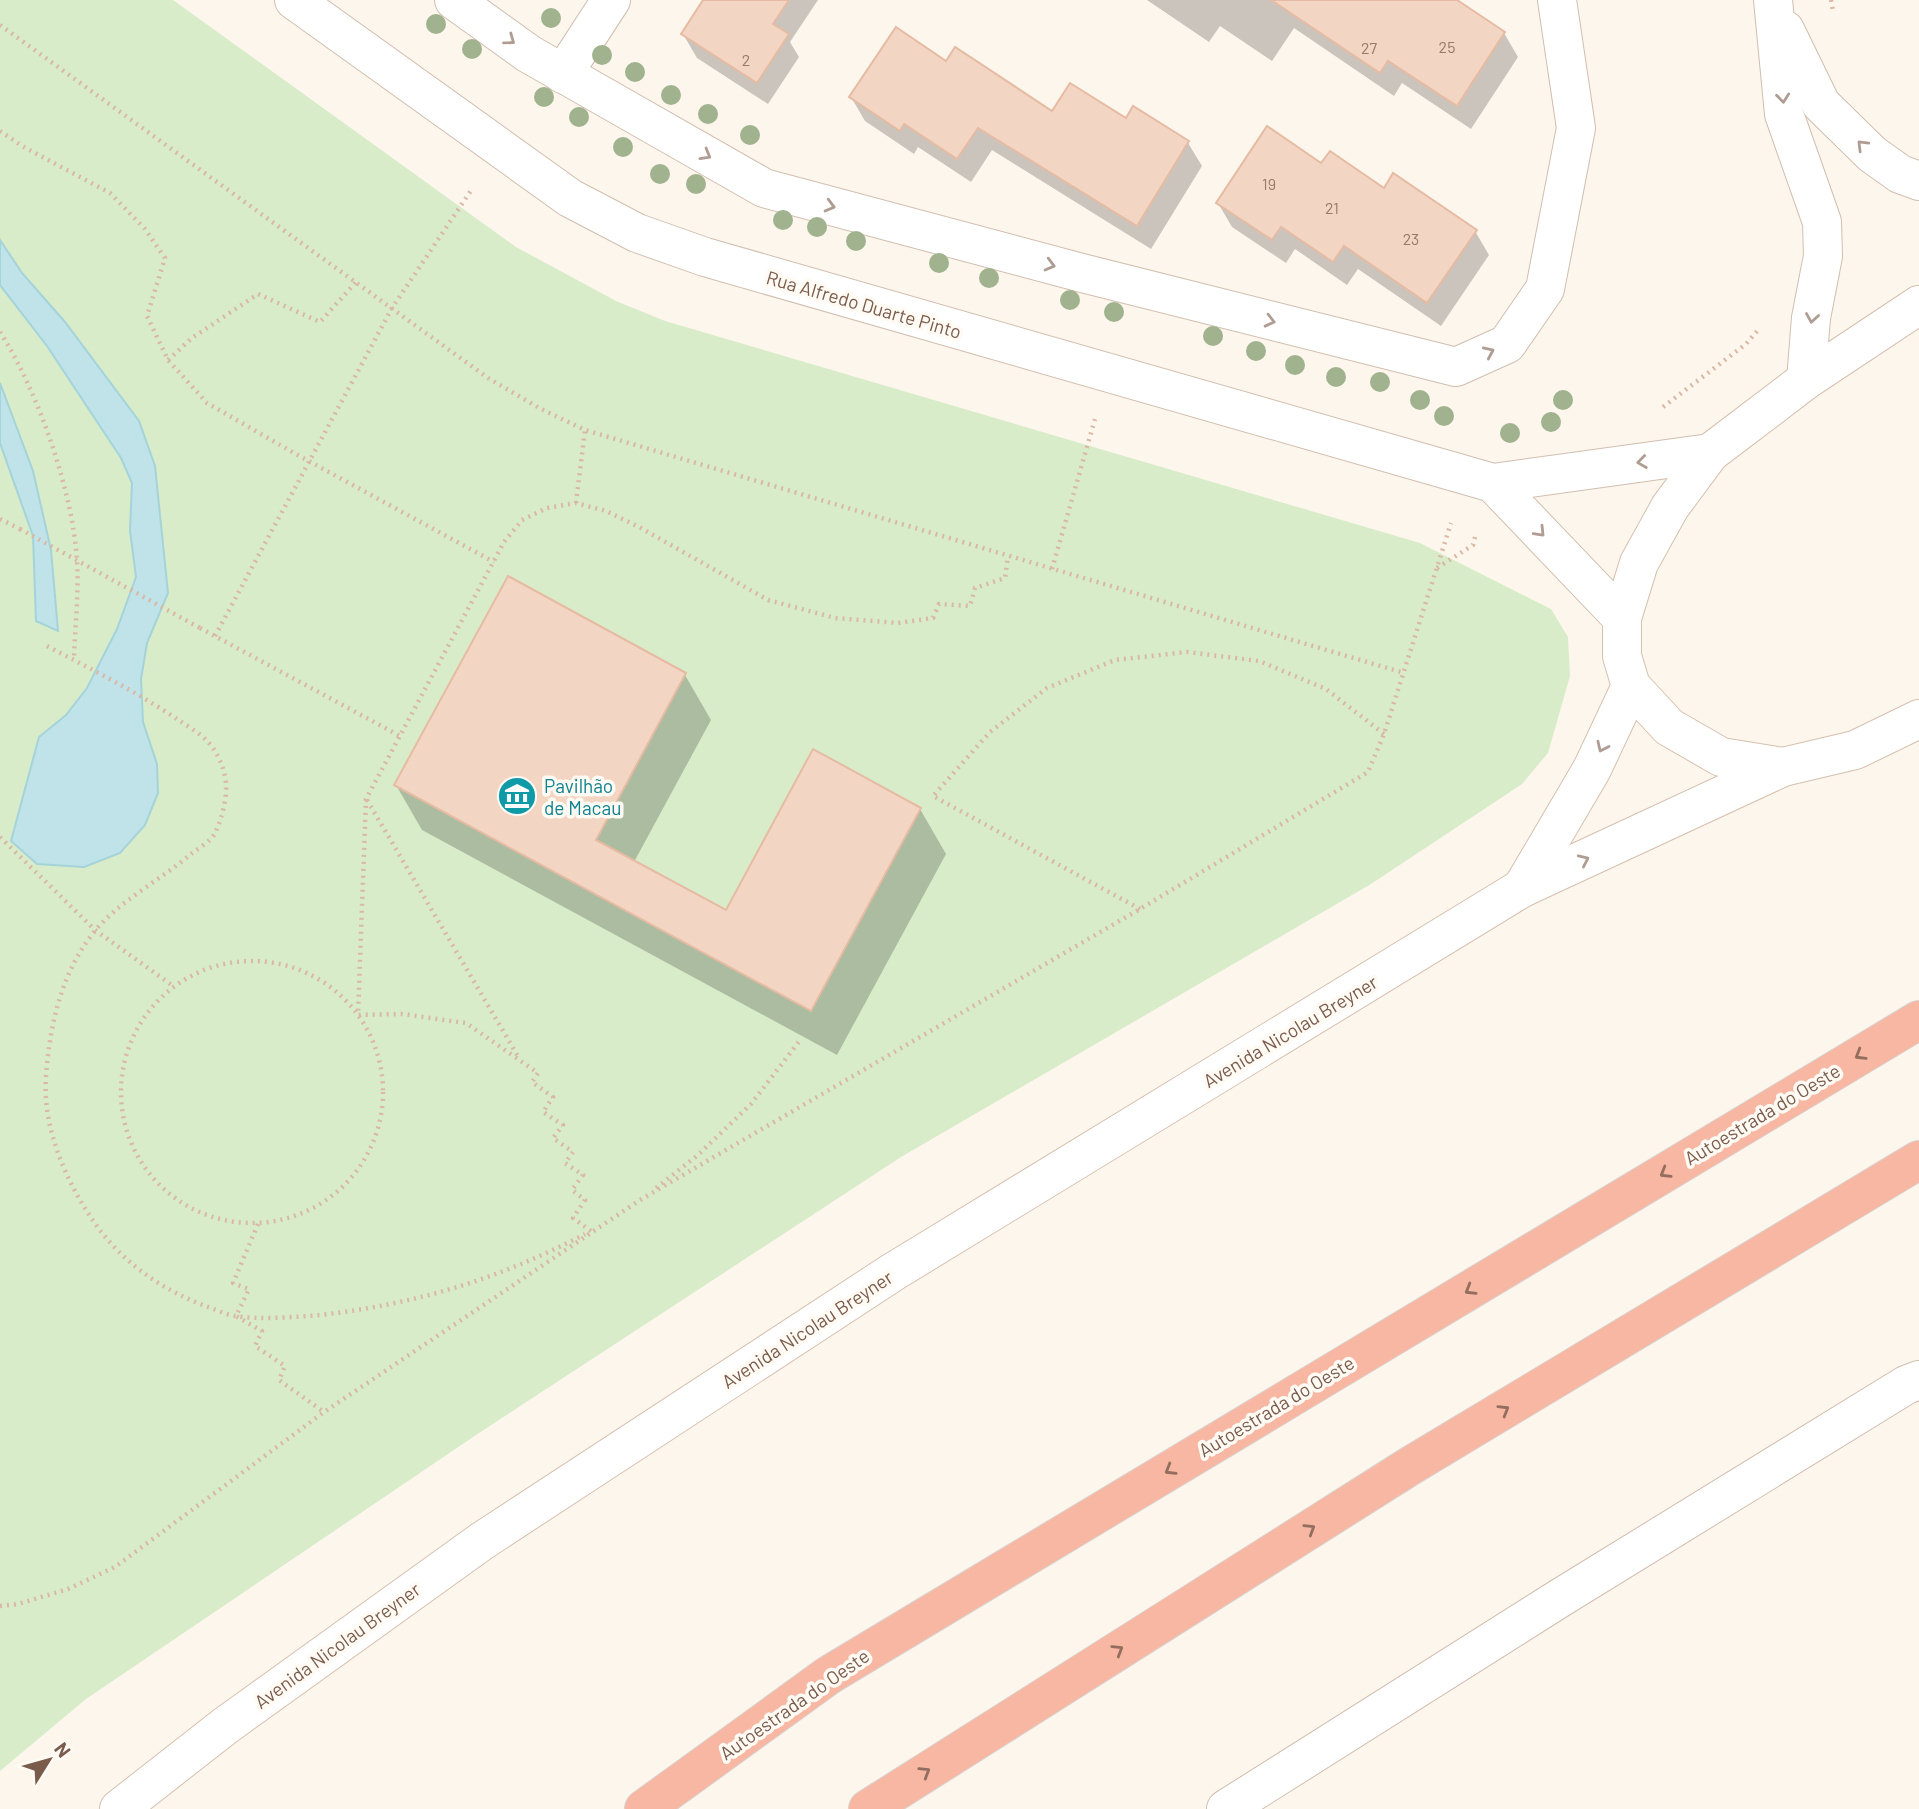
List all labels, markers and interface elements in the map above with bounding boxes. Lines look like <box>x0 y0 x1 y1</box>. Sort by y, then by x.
one-way arrow <box>502 32 515 44</box>
house number: 25 <box>1439 37 1455 56</box>
house number: 27 <box>1361 38 1377 57</box>
house number: 2 <box>742 50 750 69</box>
one-way arrow <box>1775 93 1790 104</box>
one-way arrow <box>1858 140 1871 153</box>
one-way arrow <box>698 147 711 160</box>
house number: 19 <box>1262 174 1276 193</box>
one-way arrow <box>824 198 836 212</box>
house number: 21 <box>1325 198 1339 217</box>
house number: 23 <box>1403 229 1419 248</box>
one-way arrow <box>1044 257 1056 271</box>
street label: Rua Alfredo Duarte Pinto <box>764 265 964 343</box>
one-way arrow <box>1264 312 1276 327</box>
one-way arrow <box>1805 312 1820 324</box>
one-way arrow <box>1482 346 1494 360</box>
one-way arrow <box>1636 454 1648 469</box>
one-way arrow <box>1531 524 1544 537</box>
one-way arrow <box>1596 740 1610 753</box>
place label: Pavilhão de Macau <box>544 774 621 819</box>
museum icon: Pavilhão de Macau <box>496 775 538 817</box>
one-way arrow <box>1577 854 1589 868</box>
street label: Avenida Nicolau Breyner <box>1199 970 1381 1092</box>
one-way arrow <box>1855 1047 1868 1060</box>
street label: Autoestrada do Oeste <box>1680 1058 1844 1170</box>
one-way arrow <box>1660 1164 1673 1177</box>
street label: Avenida Nicolau Breyner <box>717 1265 897 1393</box>
one-way arrow <box>1465 1281 1478 1294</box>
street label: Autoestrada do Oeste <box>1194 1350 1358 1462</box>
one-way arrow <box>1496 1405 1509 1418</box>
one-way arrow <box>1165 1462 1178 1475</box>
one-way arrow <box>1303 1524 1316 1537</box>
street label: Avenida Nicolau Breyner <box>250 1577 424 1713</box>
street label: Autoestrada do Oeste <box>715 1644 873 1764</box>
one-way arrow <box>1110 1646 1123 1659</box>
north arrow <box>14 1725 84 1795</box>
text: N <box>50 1737 76 1761</box>
one-way arrow <box>918 1767 931 1780</box>

